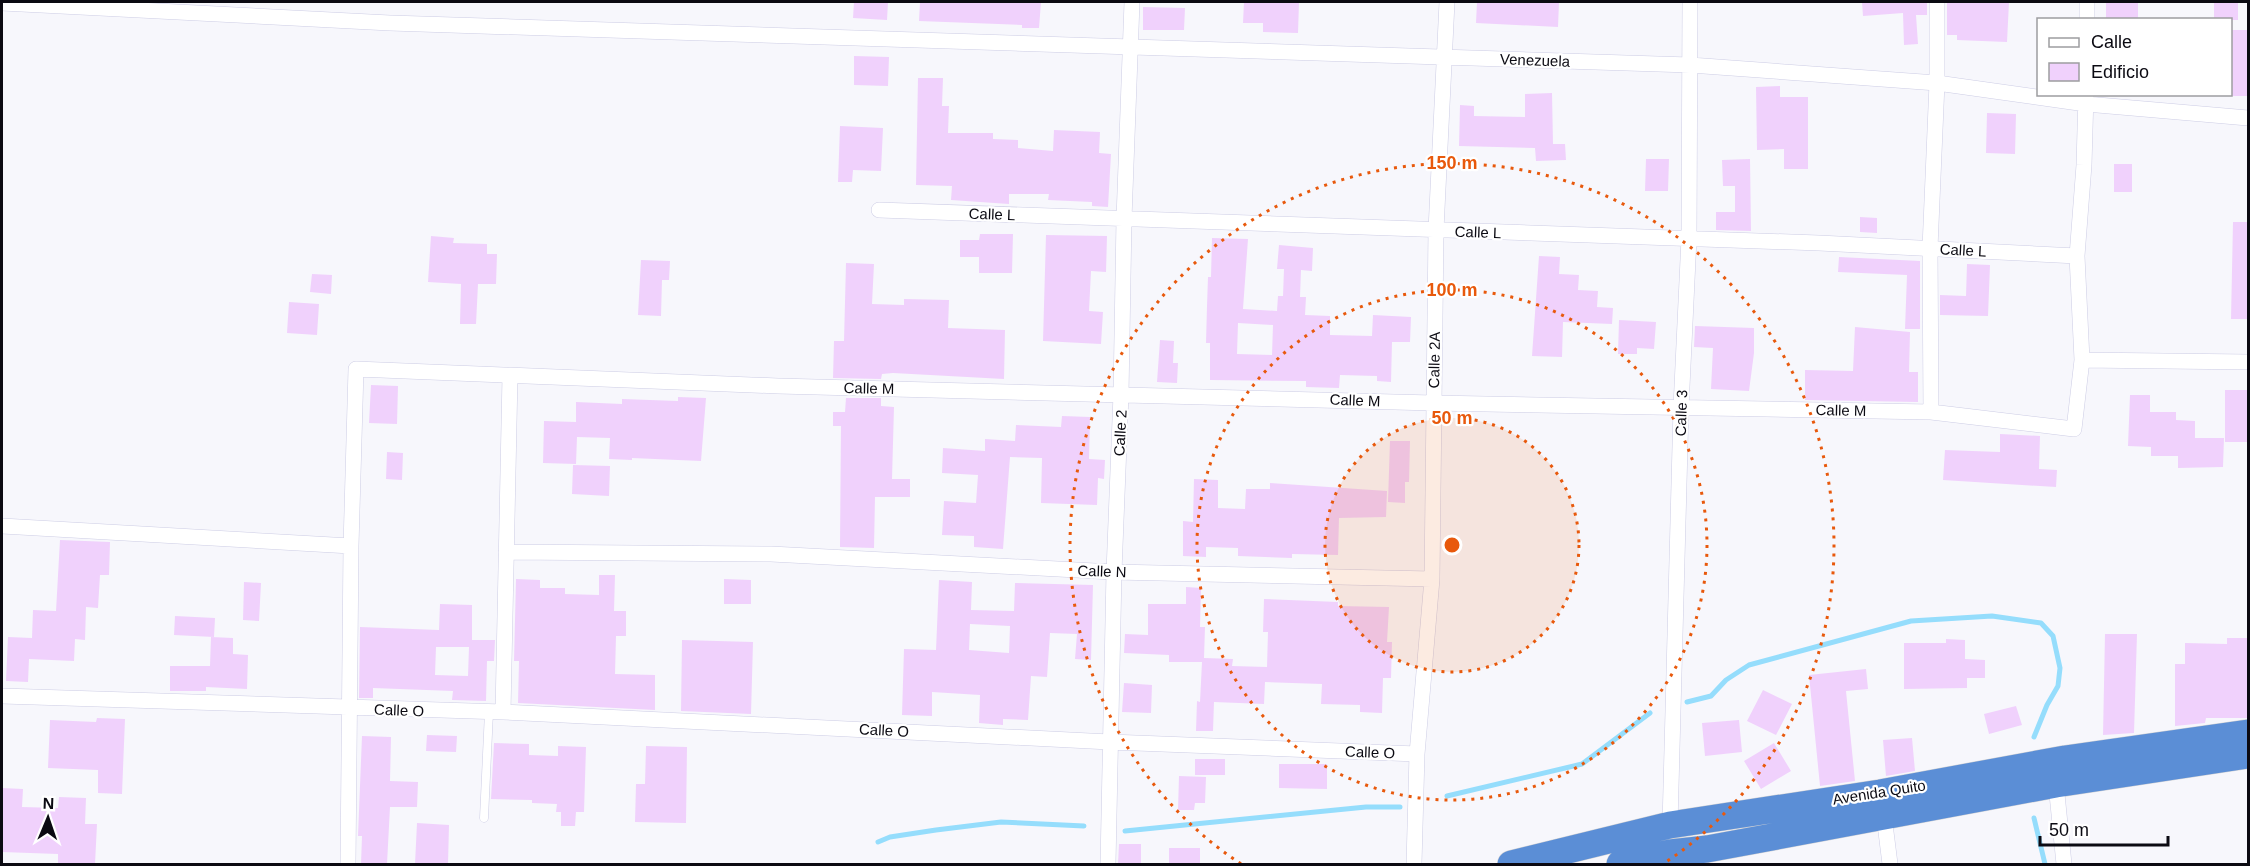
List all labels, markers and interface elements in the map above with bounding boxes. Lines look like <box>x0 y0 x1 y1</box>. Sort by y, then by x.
legend <box>2037 18 2232 96</box>
text: Calle <box>2091 32 2132 52</box>
street label: Venezuela <box>1500 50 1571 70</box>
text: Edificio <box>2091 62 2149 82</box>
text: 150 m <box>1426 153 1478 173</box>
street label: Calle L <box>968 205 1016 223</box>
street label: Calle L <box>1454 223 1502 241</box>
street label: Calle L <box>1939 240 1987 260</box>
text: 100 m <box>1426 280 1478 300</box>
street label: Calle 2A <box>1425 332 1443 388</box>
street label: Calle M <box>843 379 895 397</box>
street label: Calle 3 <box>1672 389 1690 437</box>
street label: Calle M <box>1329 391 1381 409</box>
street label: Calle M <box>1815 401 1867 419</box>
text: 50 m <box>1431 408 1473 428</box>
street label: Calle 2 <box>1110 409 1130 457</box>
centre of rings <box>1442 535 1462 555</box>
street label: Calle N <box>1077 562 1127 580</box>
street label: Calle O <box>374 701 424 719</box>
street label: Calle O <box>859 720 909 740</box>
street label: Calle O <box>1345 743 1395 761</box>
street label: Avenida Quito <box>1831 776 1927 808</box>
north arrow <box>18 788 78 848</box>
text: N <box>42 795 55 812</box>
scale bar <box>2040 809 2168 847</box>
text: 50 m <box>2049 820 2089 840</box>

